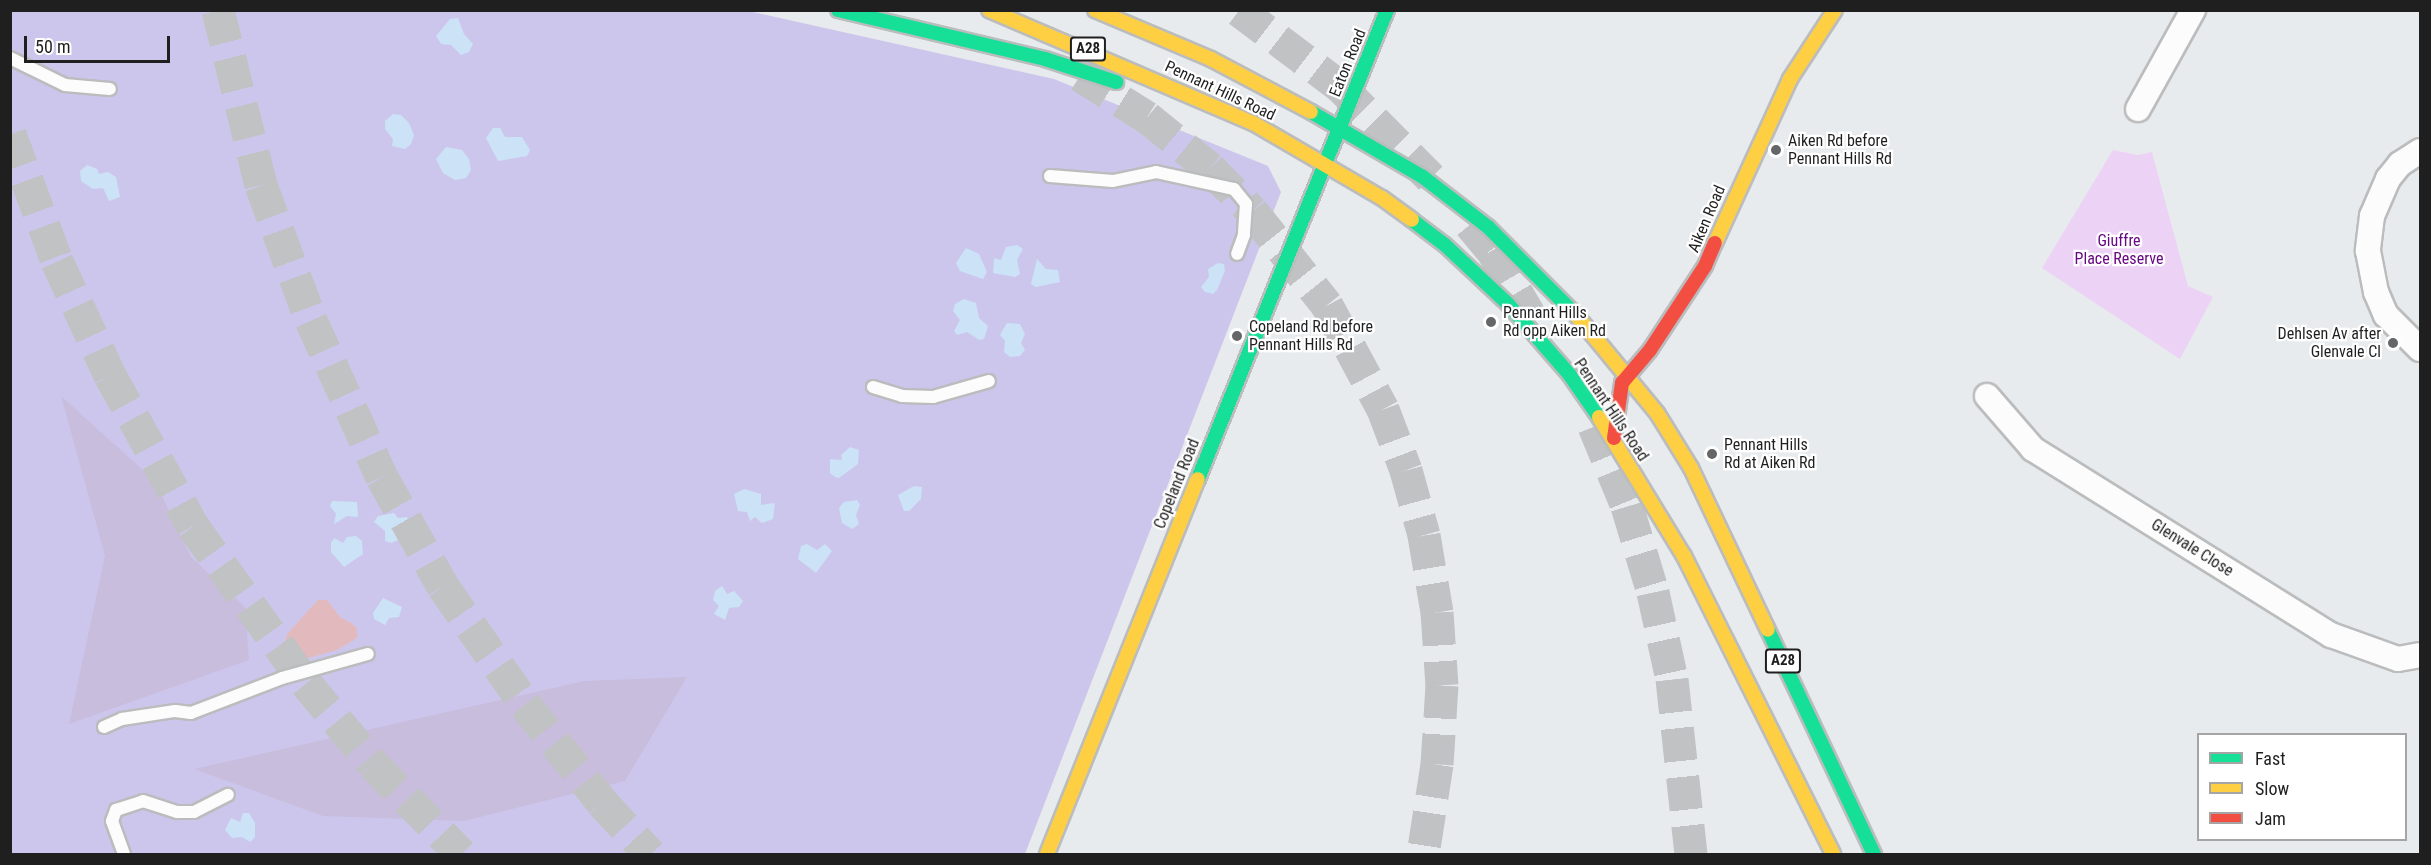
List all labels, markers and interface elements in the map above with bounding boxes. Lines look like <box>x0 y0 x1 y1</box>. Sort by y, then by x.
scale bar <box>27 24 172 62</box>
street label: Eaton Road <box>1326 26 1370 100</box>
text: 50 m <box>35 36 70 57</box>
road number: A28 <box>1068 37 1108 61</box>
street label: Pennant Hills Road <box>1162 57 1278 125</box>
place label: Aiken Rd before Pennant Hills Rd <box>1788 131 1892 169</box>
marker: Aiken Rd before Pennant Hills Rd <box>1769 143 1783 157</box>
street label: Aiken Road <box>1684 183 1730 255</box>
park label: Giuffre Place Reserve <box>2075 231 2163 269</box>
place label: Pennant Hills Rd opp Aiken Rd <box>1503 303 1606 341</box>
marker: Pennant Hills Rd opp Aiken Rd <box>1484 315 1498 329</box>
place label: Copeland Rd before Pennant Hills Rd <box>1249 317 1373 355</box>
place label: Dehlsen Av after Glenvale Cl <box>2278 324 2381 362</box>
marker: Copeland Rd before Pennant Hills Rd <box>1230 329 1244 343</box>
marker: Dehlsen Av after Glenvale Cl <box>2386 336 2400 350</box>
street label: Pennant Hills Road <box>1570 355 1652 465</box>
place label: Pennant Hills Rd at Aiken Rd <box>1724 435 1815 473</box>
street label: Copeland Road <box>1150 436 1204 532</box>
marker: Pennant Hills Rd at Aiken Rd <box>1705 447 1719 461</box>
street label: Glenvale Close <box>2147 515 2237 581</box>
road number: A28 <box>1764 649 1802 673</box>
legend <box>2197 733 2407 841</box>
text: Fast <box>2255 748 2286 769</box>
text: Slow <box>2255 778 2289 799</box>
text: Jam <box>2255 808 2286 829</box>

